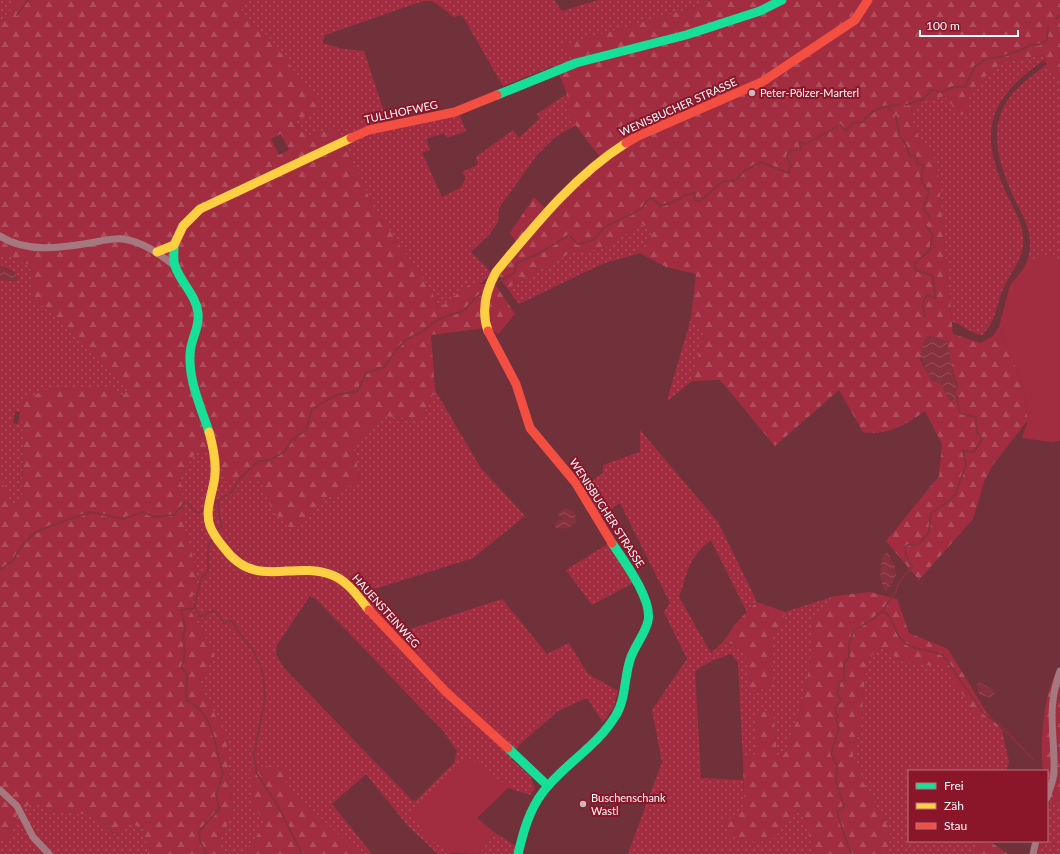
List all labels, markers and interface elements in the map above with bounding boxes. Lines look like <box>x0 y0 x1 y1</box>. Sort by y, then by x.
scale bar <box>920 12 1018 38</box>
text: 100 m <box>926 18 960 33</box>
street label: WENISBUCHER STRASSE <box>617 75 739 138</box>
place label: Peter-Pölzer-Marterl <box>760 86 859 99</box>
marker: Peter-Pölzer-Marterl <box>747 88 757 98</box>
street label: TULLHOFWEG <box>363 97 439 126</box>
street label: WENISBUCHER STRASSE <box>567 456 648 570</box>
street label: HAUENSTEINWEG <box>350 571 423 650</box>
legend <box>908 770 1048 842</box>
text: Frei <box>944 778 964 793</box>
place label: Buschenschank Wastl <box>591 791 666 817</box>
text: Zäh <box>944 798 964 813</box>
marker: Buschenschank Wastl <box>578 799 588 809</box>
text: Stau <box>944 818 967 833</box>

